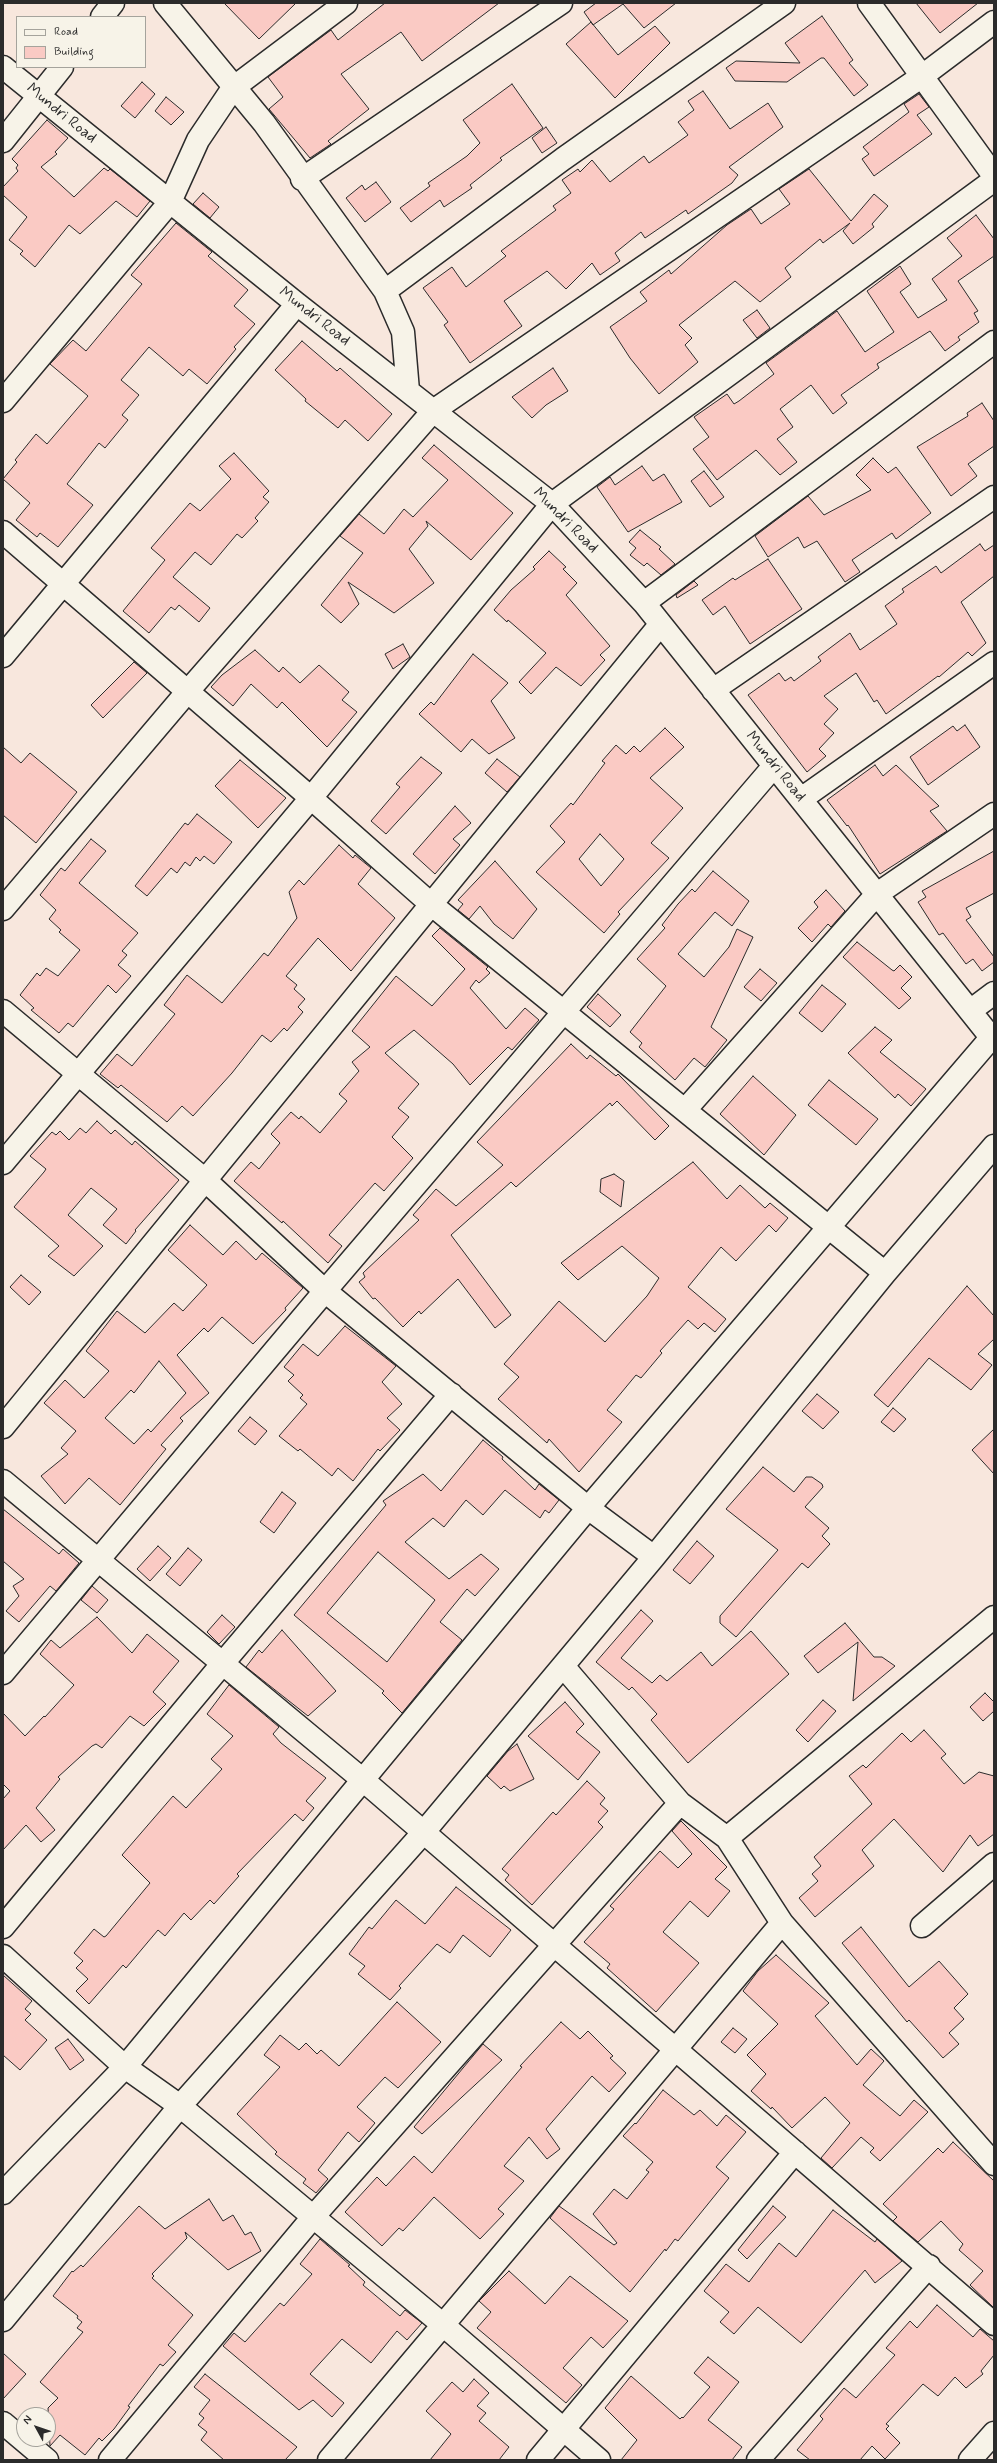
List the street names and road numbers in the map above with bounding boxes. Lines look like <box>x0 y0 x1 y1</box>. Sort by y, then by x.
street label: Mundri Road <box>22 80 100 148</box>
street label: Mundri Road <box>275 283 353 351</box>
street label: Mundri Road <box>528 484 602 558</box>
street label: Mundri Road <box>741 728 809 806</box>

